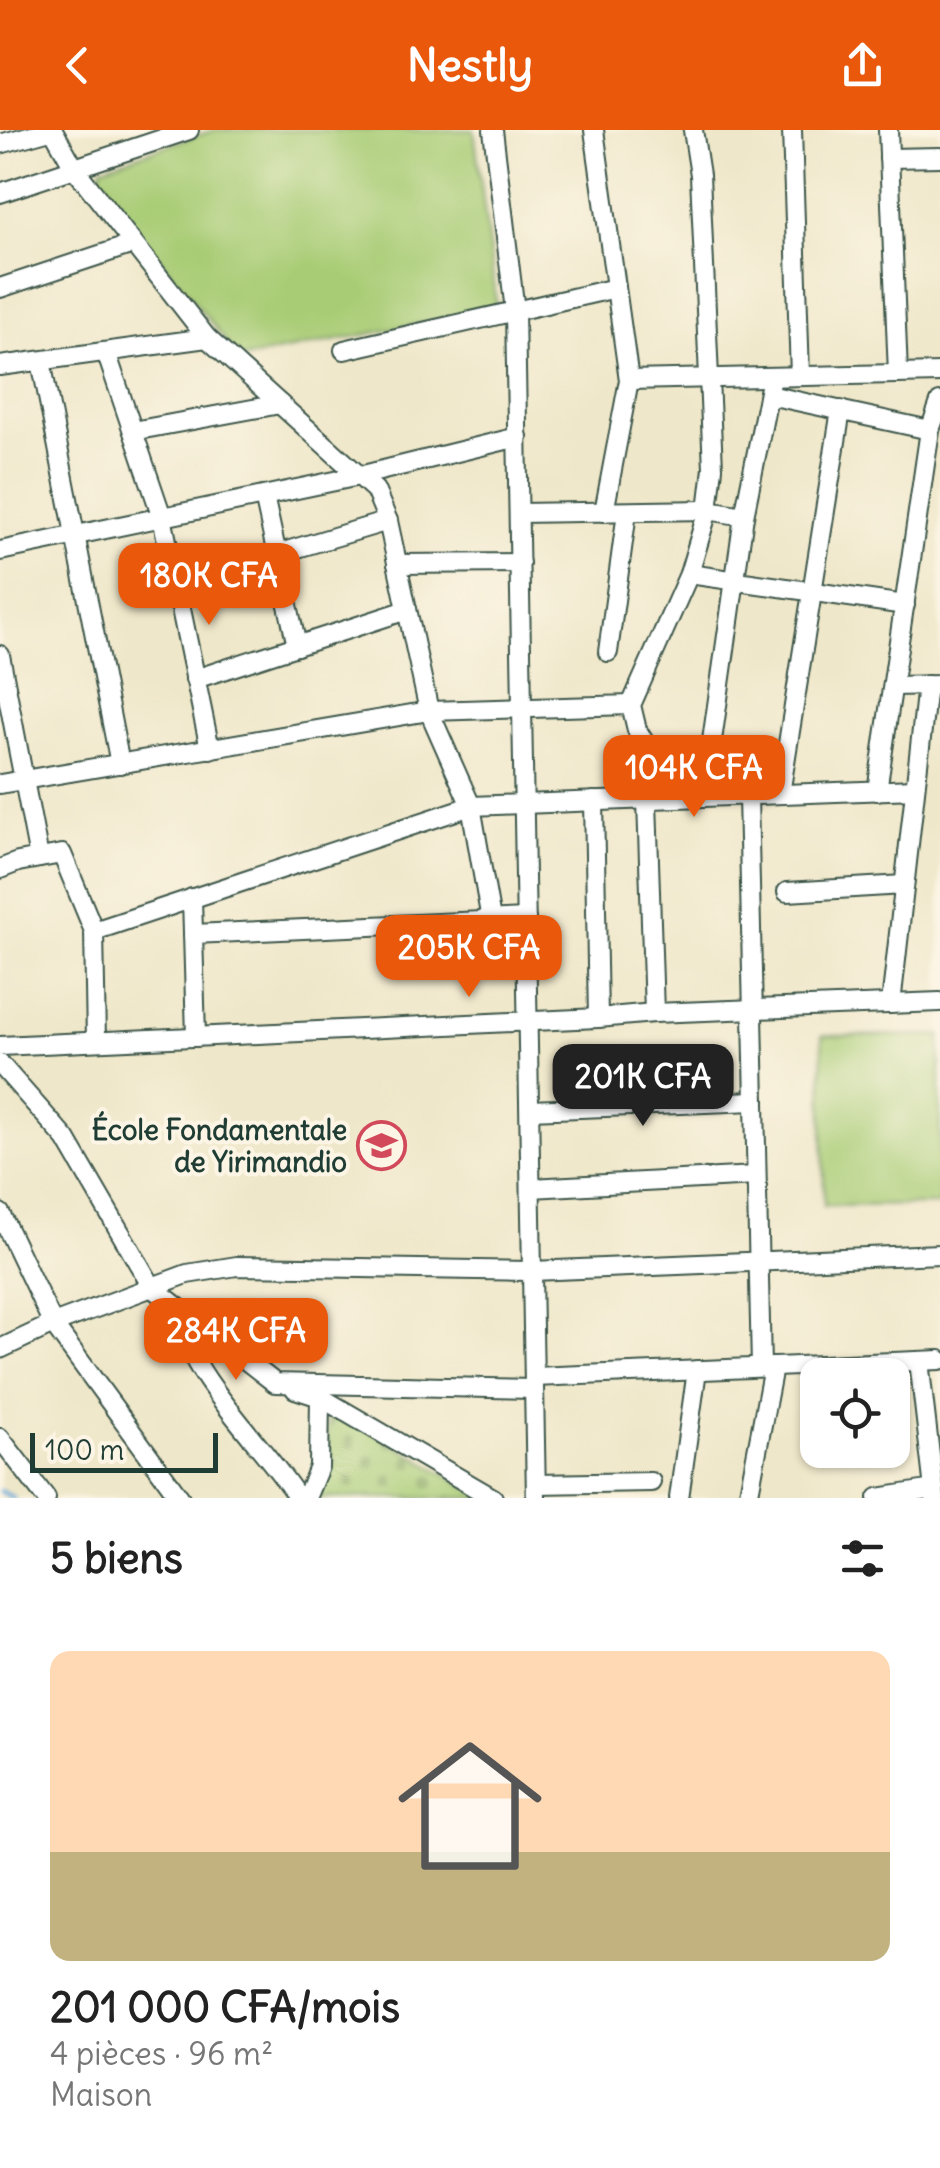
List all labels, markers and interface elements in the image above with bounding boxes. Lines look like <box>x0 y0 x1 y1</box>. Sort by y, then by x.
text: Nestly <box>407 37 533 93</box>
icon: back <box>50 38 105 93</box>
icon: share <box>835 38 890 93</box>
pin: 180K CFA <box>106 543 312 628</box>
text: 180K CFA <box>140 555 278 596</box>
pin: 104K CFA <box>591 735 797 820</box>
text: 104K CFA <box>625 747 763 788</box>
pin: 205K CFA <box>366 915 572 1000</box>
text: 205K CFA <box>398 927 540 968</box>
pin: 201K CFA <box>540 1044 746 1129</box>
text: 201K CFA <box>575 1056 711 1097</box>
place label: École Fondamentale de Yirimandio <box>92 1111 347 1180</box>
school or university icon: École Fondamentale de Yirimandio <box>356 1120 408 1172</box>
pin: 284K CFA <box>133 1298 339 1383</box>
text: 284K CFA <box>166 1310 306 1351</box>
map controls <box>800 1358 910 1468</box>
button: locate <box>800 1358 910 1468</box>
scale bar <box>30 1428 218 1472</box>
text: 100 m <box>45 1432 124 1468</box>
icon: filters <box>835 1531 890 1586</box>
text: 5 biens <box>50 1532 183 1584</box>
icon: home <box>380 1716 560 1896</box>
text: 201 000 CFA/mois <box>50 1981 400 2033</box>
text: 4 pièces · 96 m² <box>50 2033 273 2074</box>
text: Maison <box>50 2074 152 2115</box>

